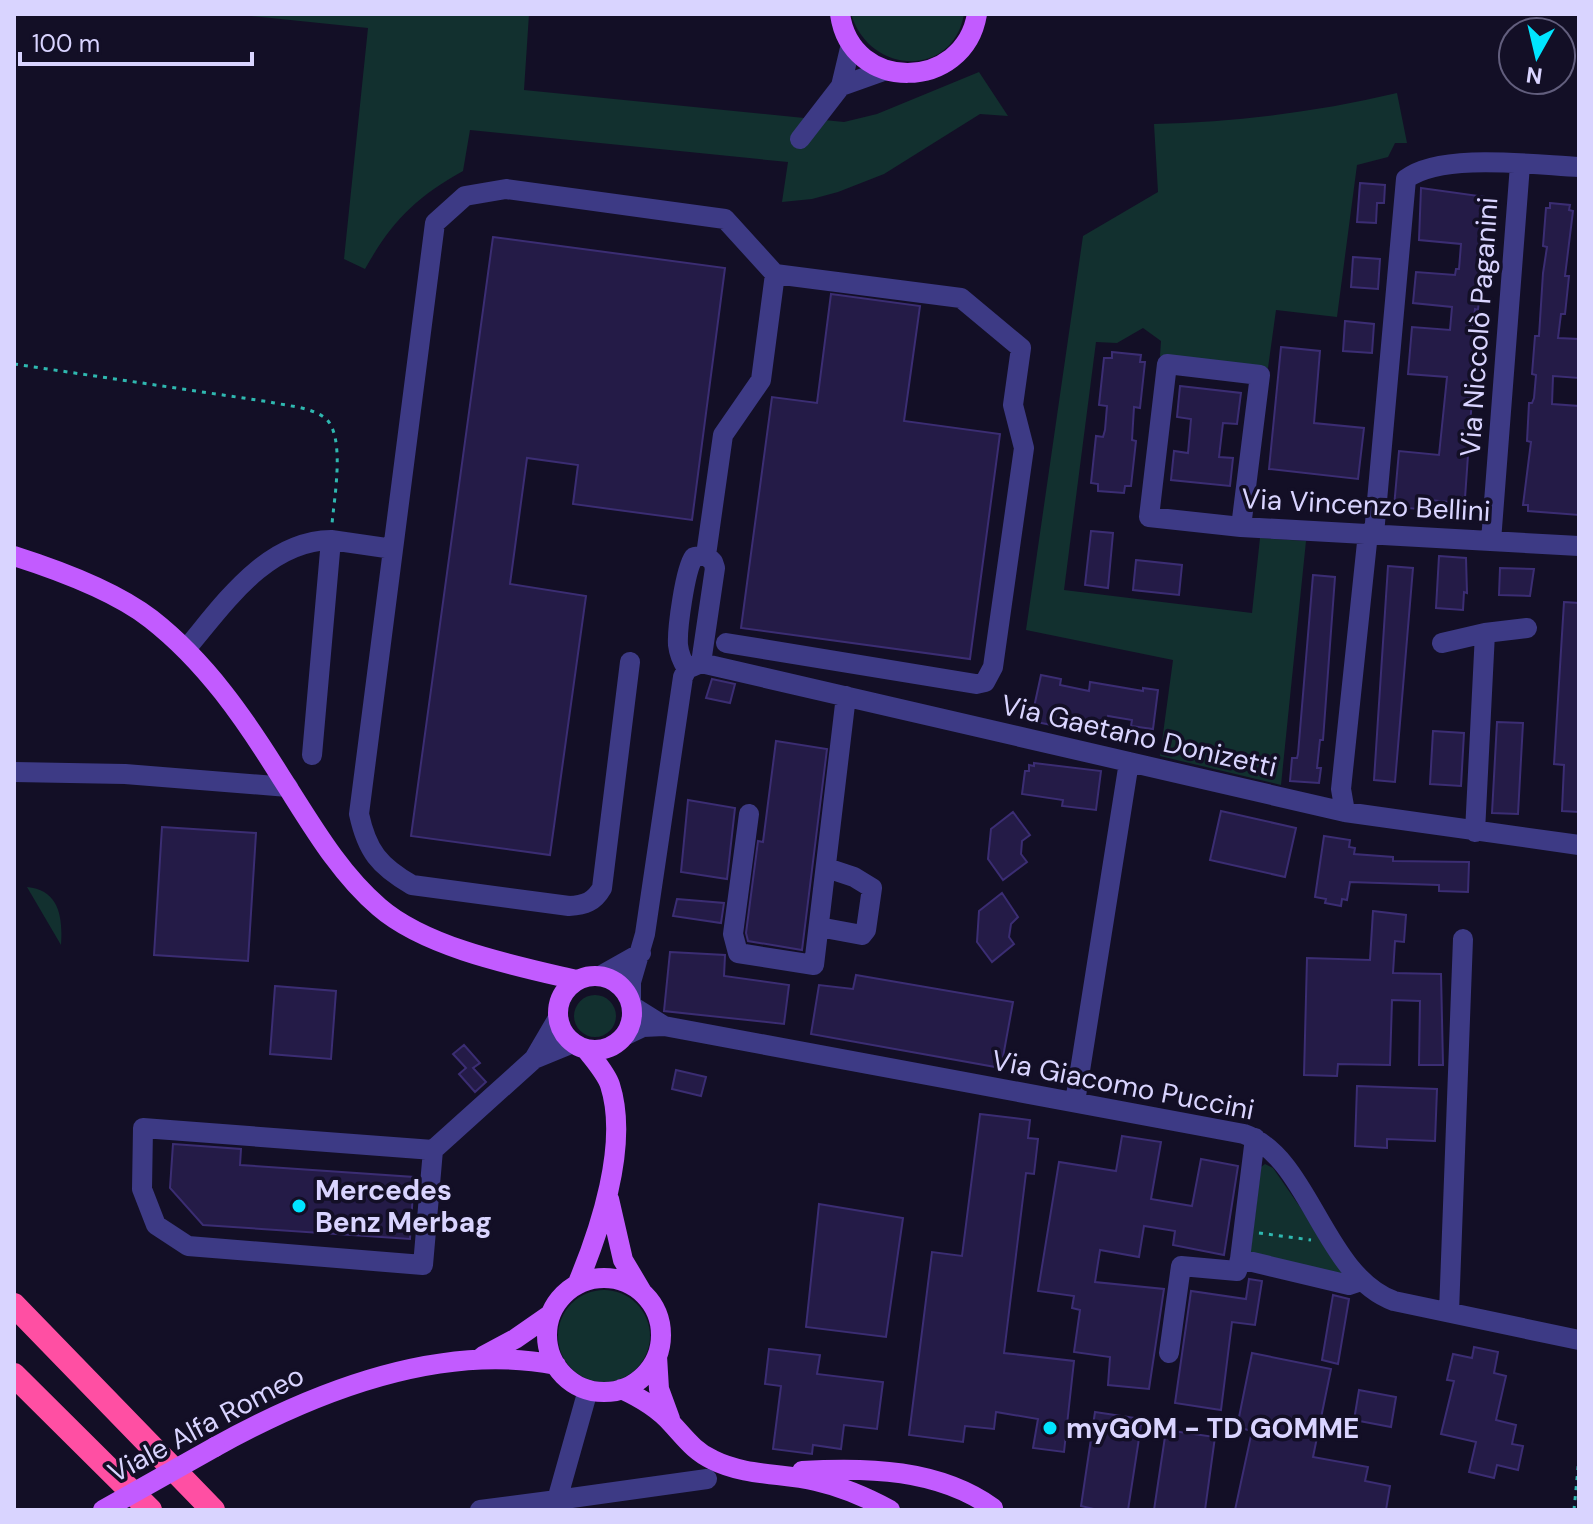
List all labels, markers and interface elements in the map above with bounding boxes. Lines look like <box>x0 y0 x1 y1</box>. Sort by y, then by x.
scale bar <box>20 16 252 66</box>
north arrow <box>1497 16 1577 96</box>
text: 100 m <box>32 28 100 59</box>
text: N <box>1524 60 1544 91</box>
street label: Via Niccolò Paganini <box>1451 196 1507 458</box>
street label: Via Vincenzo Bellini <box>1241 480 1491 530</box>
street label: Via Gaetano Donizetti <box>997 686 1281 786</box>
street label: Via Giacomo Puccini <box>989 1041 1257 1129</box>
place label: Mercedes Benz Merbag <box>315 1172 492 1241</box>
marker: Mercedes Benz Merbag <box>290 1197 308 1215</box>
street label: Viale Alfa Romeo <box>102 1357 310 1491</box>
place label: myGOM - TD GOMME <box>1066 1410 1359 1447</box>
marker: myGOM - TD GOMME <box>1041 1419 1059 1437</box>

